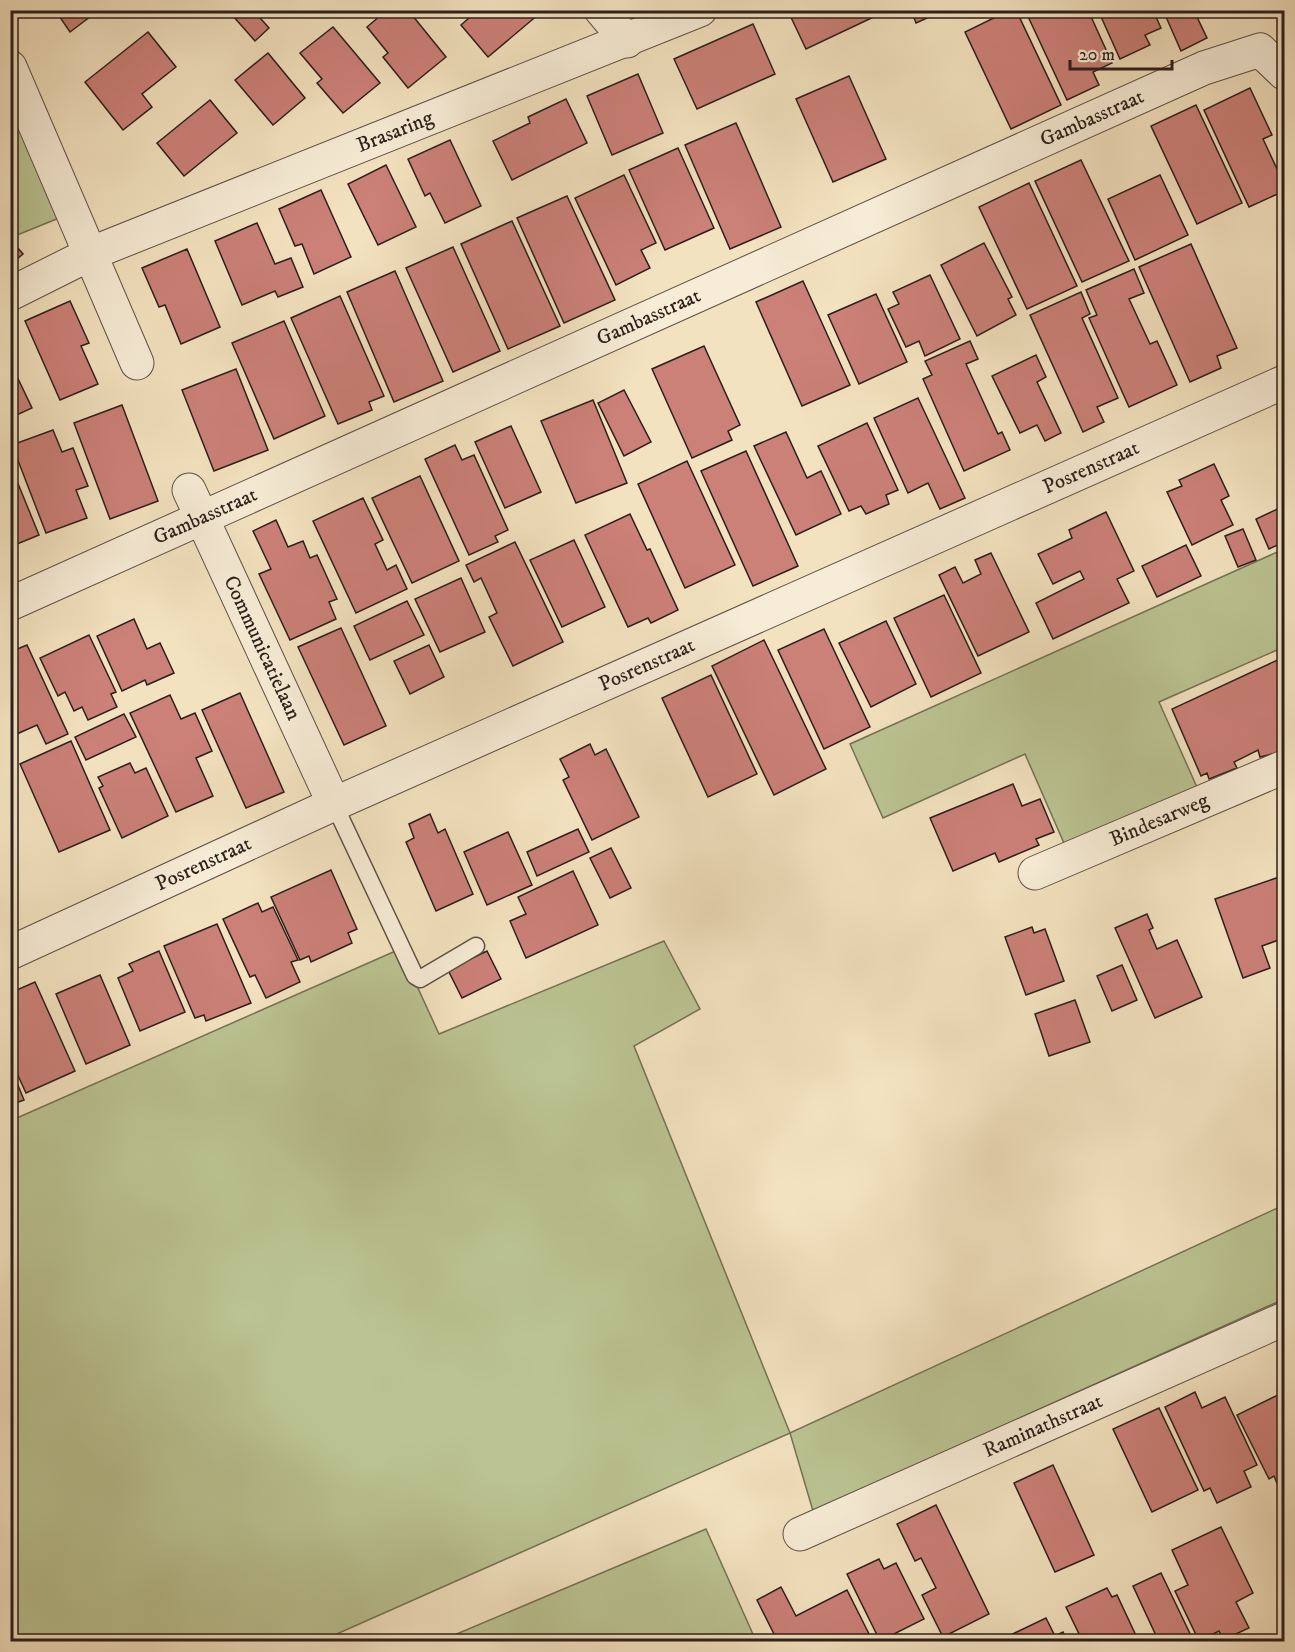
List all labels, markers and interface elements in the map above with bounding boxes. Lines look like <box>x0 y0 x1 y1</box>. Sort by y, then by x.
scale bar <box>1070 33 1172 71</box>
text: 20 m <box>1079 44 1115 66</box>
street label: Gambasstraat <box>1036 84 1148 153</box>
street label: Brasaring <box>353 105 438 159</box>
street label: Gambasstraat <box>593 283 705 352</box>
street label: Posrenstraat <box>1039 435 1144 500</box>
street label: Gambasstraat <box>149 482 262 551</box>
street label: Communicatielaan <box>217 572 306 724</box>
street label: Posrenstraat <box>595 632 699 698</box>
street label: Bindesarweg <box>1106 787 1213 853</box>
street label: Posrenstraat <box>151 831 256 897</box>
street label: Raminathstraat <box>979 1388 1107 1464</box>

